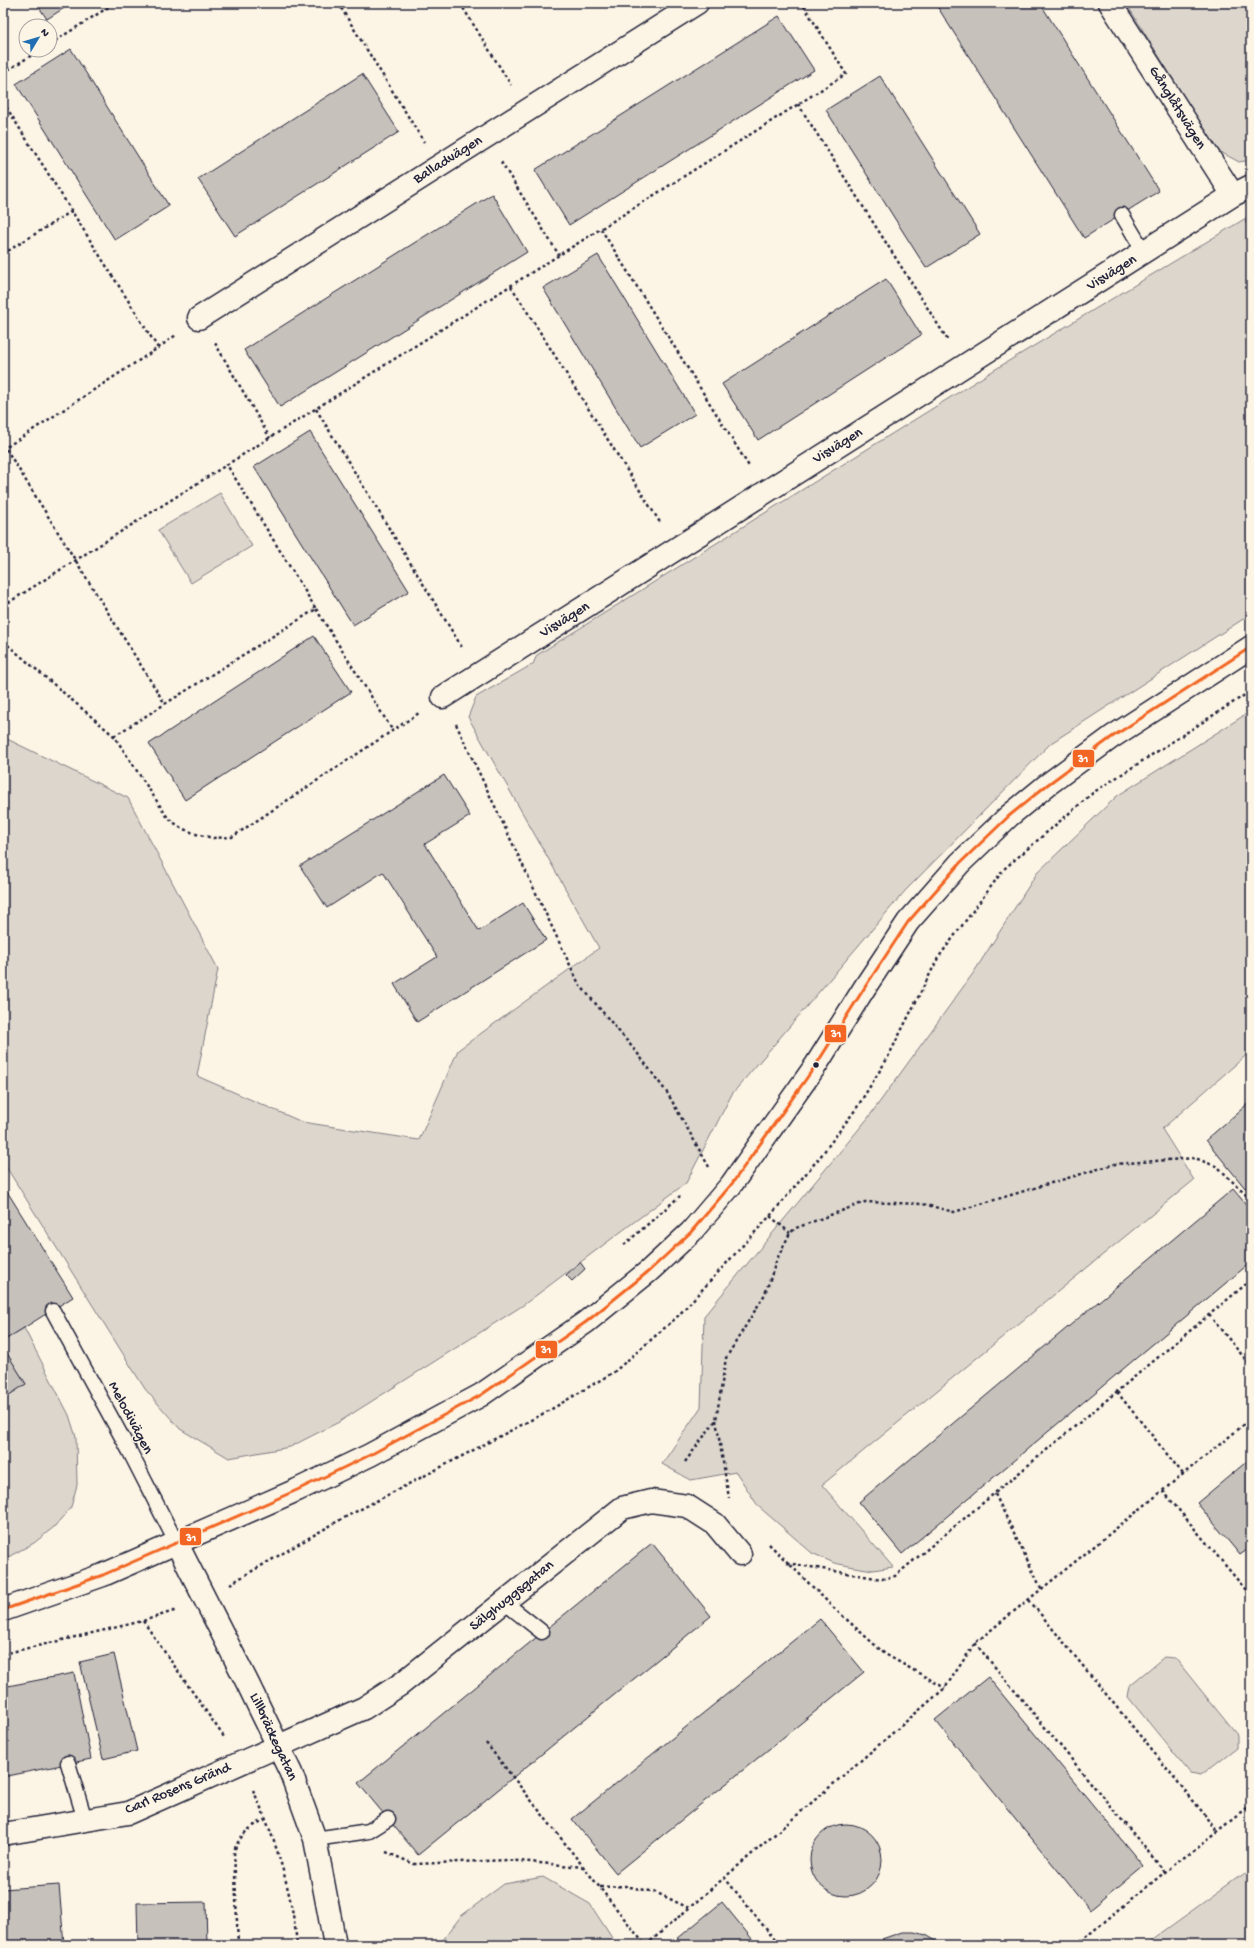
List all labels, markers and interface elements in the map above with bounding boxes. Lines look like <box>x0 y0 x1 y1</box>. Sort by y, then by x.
north arrow <box>18 18 58 58</box>
text: N <box>37 27 51 40</box>
street label: Gånglåtsvägen <box>1144 63 1210 153</box>
street label: Balladvägen <box>409 132 486 189</box>
street label: Visvägen <box>1083 251 1140 296</box>
street label: Visvägen <box>809 424 866 469</box>
street label: Visvägen <box>536 598 593 643</box>
line badge: 31 <box>1072 749 1095 768</box>
text: 31 <box>1077 754 1088 766</box>
line badge: 31 <box>824 1024 847 1043</box>
text: 31 <box>830 1029 841 1041</box>
unlabelled marker <box>811 1060 821 1070</box>
line badge: 31 <box>535 1340 558 1359</box>
text: 31 <box>540 1345 551 1357</box>
street label: Melodivägen <box>103 1379 157 1457</box>
line badge: 31 <box>179 1527 202 1546</box>
text: 31 <box>185 1533 196 1545</box>
street label: Sälghuggsgatan <box>466 1557 558 1635</box>
street label: Lillbräckegatan <box>245 1690 301 1784</box>
street label: Carl Rosens Gränd <box>123 1758 235 1819</box>

